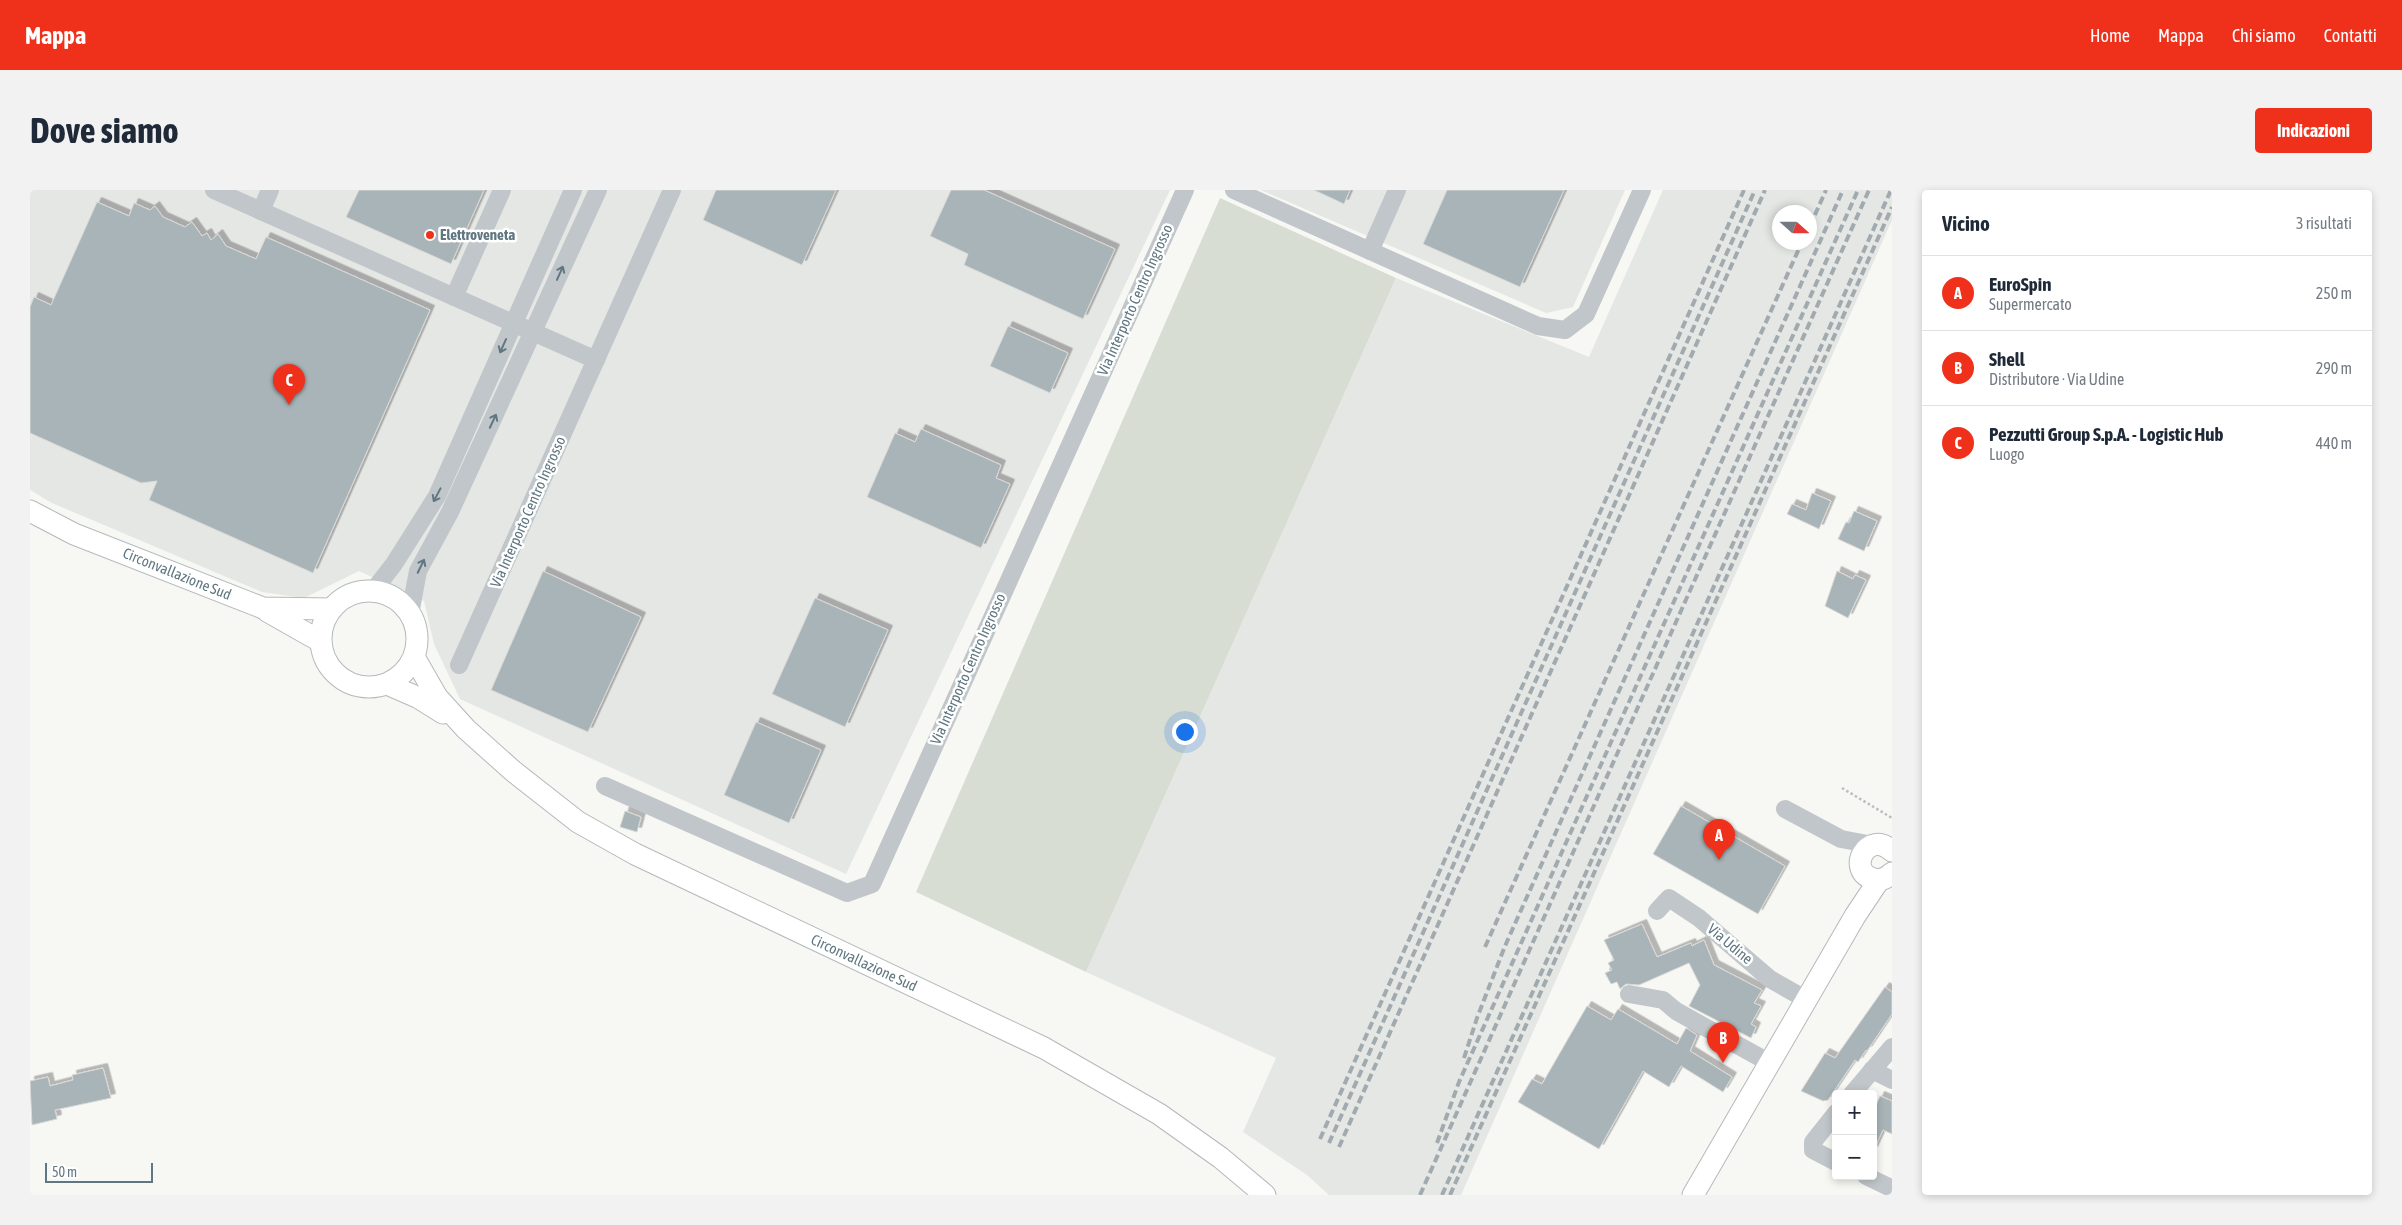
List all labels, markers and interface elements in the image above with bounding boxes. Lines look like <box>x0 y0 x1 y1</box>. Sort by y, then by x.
text: Mappa <box>25 22 86 49</box>
text: Home <box>2090 25 2130 46</box>
text: Mappa <box>2158 25 2204 46</box>
text: Chi siamo <box>2232 25 2296 46</box>
text: Contatti <box>2324 25 2377 46</box>
button: Indicazioni <box>2255 108 2372 153</box>
text: Dove siamo <box>30 110 179 150</box>
north arrow <box>1772 205 1817 250</box>
text: Vicino <box>1942 211 1990 235</box>
text: 3 risultati <box>2296 214 2352 232</box>
street label: Via Interporto Centro Ingrosso <box>1094 222 1176 378</box>
place label: Elettroveneta <box>440 226 515 243</box>
marker: Elettroveneta <box>424 229 436 241</box>
one-way arrow <box>556 266 566 281</box>
text: EuroSpin <box>1989 273 2051 295</box>
text: A <box>1954 284 1962 302</box>
text: 250 m <box>2316 284 2352 302</box>
text: Supermercato <box>1989 295 2072 313</box>
one-way arrow <box>498 338 508 353</box>
text: Shell <box>1989 348 2025 370</box>
text: B <box>1954 359 1962 377</box>
text: 290 m <box>2316 359 2352 377</box>
pin: C <box>273 364 305 405</box>
text: Distributore · Via Udine <box>1989 370 2124 388</box>
one-way arrow <box>488 414 498 429</box>
text: Pezzutti Group S.p.A. - Logistic Hub <box>1989 423 2224 445</box>
street label: Via Interporto Centro Ingrosso <box>487 434 569 590</box>
text: C <box>1954 434 1962 452</box>
text: 440 m <box>2316 434 2352 452</box>
text: Luogo <box>1989 445 2025 463</box>
one-way arrow <box>432 487 442 502</box>
street label: Circonvallazione Sud <box>121 544 234 603</box>
one-way arrow <box>416 559 426 574</box>
street label: Via Interporto Centro Ingrosso <box>927 591 1009 747</box>
your location <box>1172 719 1198 745</box>
pin: A <box>1703 819 1735 860</box>
street label: Via Udine <box>1704 920 1756 967</box>
street label: Circonvallazione Sud <box>808 931 920 995</box>
pin: B <box>1707 1022 1739 1063</box>
map controls <box>1832 1090 1877 1180</box>
button: + <box>1832 1090 1877 1135</box>
button: − <box>1832 1135 1877 1180</box>
scale bar <box>45 1160 152 1183</box>
text: 50 m <box>52 1164 77 1180</box>

